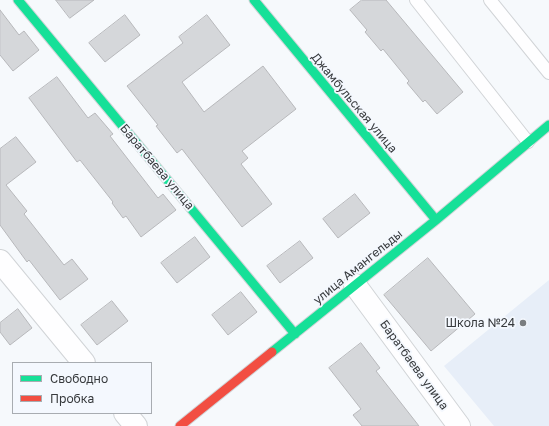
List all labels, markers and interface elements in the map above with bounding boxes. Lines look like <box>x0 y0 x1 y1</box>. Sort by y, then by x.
street label: Джамбульская улица <box>308 50 400 156</box>
street label: Баратбаева улица <box>117 121 197 213</box>
street label: улица Амангельды <box>311 227 405 307</box>
place label: Школа №24 <box>445 316 515 330</box>
street label: Баратбаева улица <box>377 317 451 413</box>
marker: Школа №24 <box>518 318 528 328</box>
legend <box>12 362 152 414</box>
text: Свободно <box>50 371 108 386</box>
text: Пробка <box>50 391 94 406</box>

